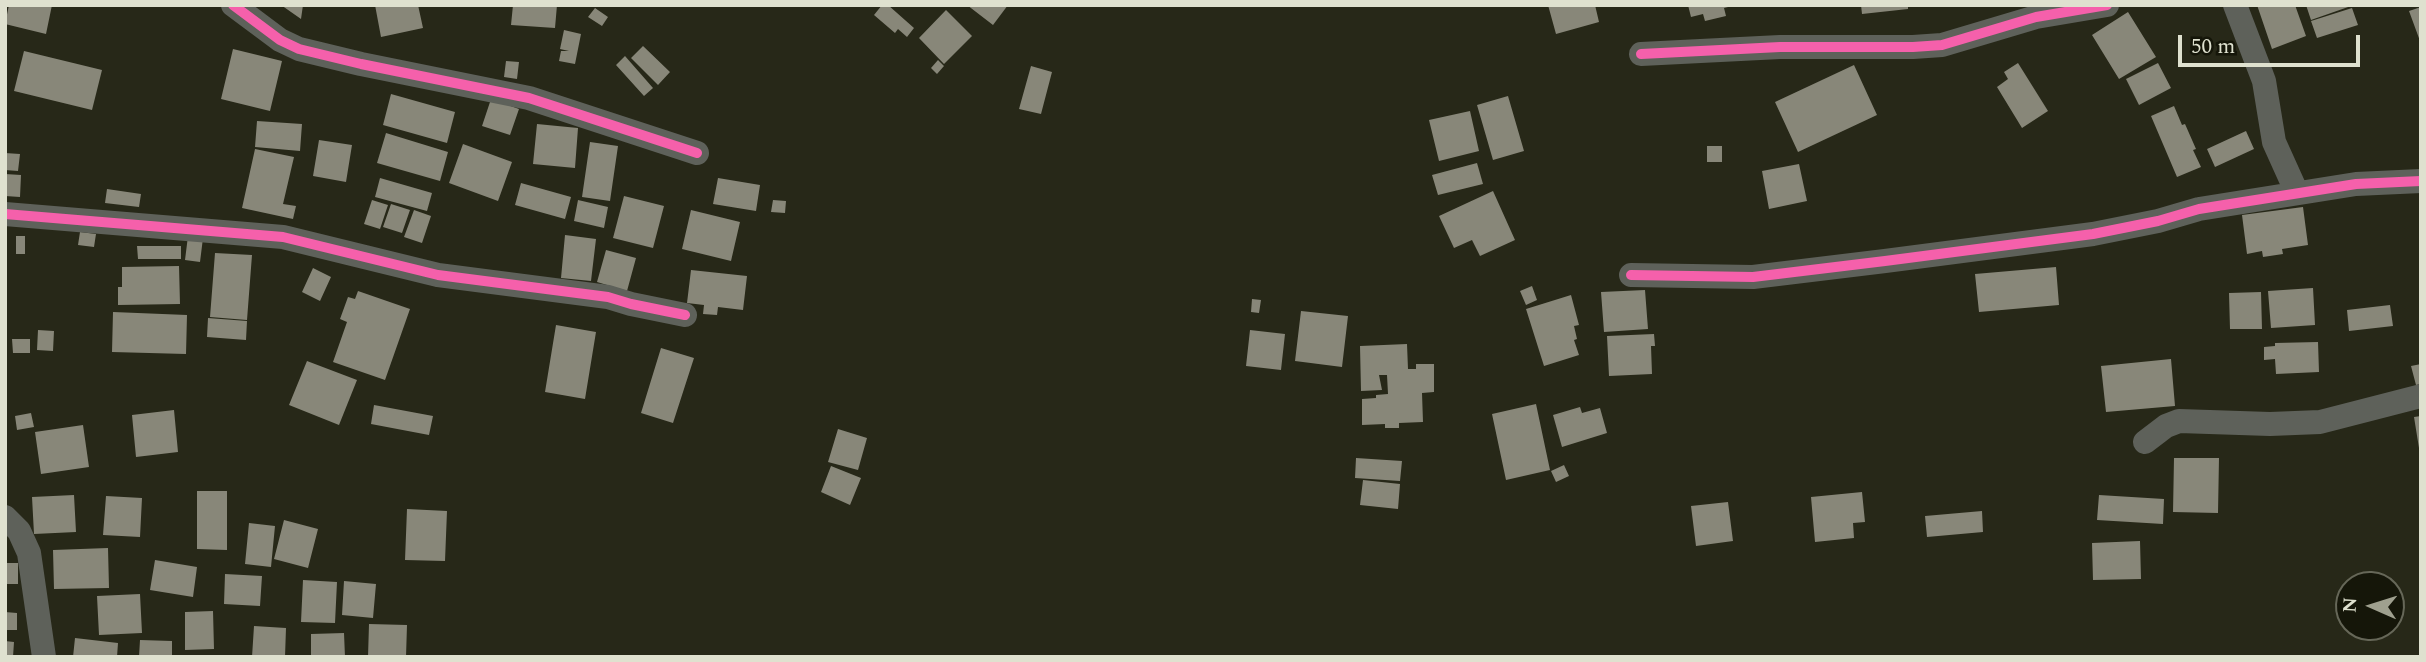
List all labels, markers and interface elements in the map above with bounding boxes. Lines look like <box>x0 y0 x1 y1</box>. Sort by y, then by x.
scale bar <box>2181 21 2363 65</box>
text: 50 m <box>2191 31 2235 63</box>
north arrow <box>2335 571 2405 641</box>
text: N <box>2336 596 2365 613</box>

